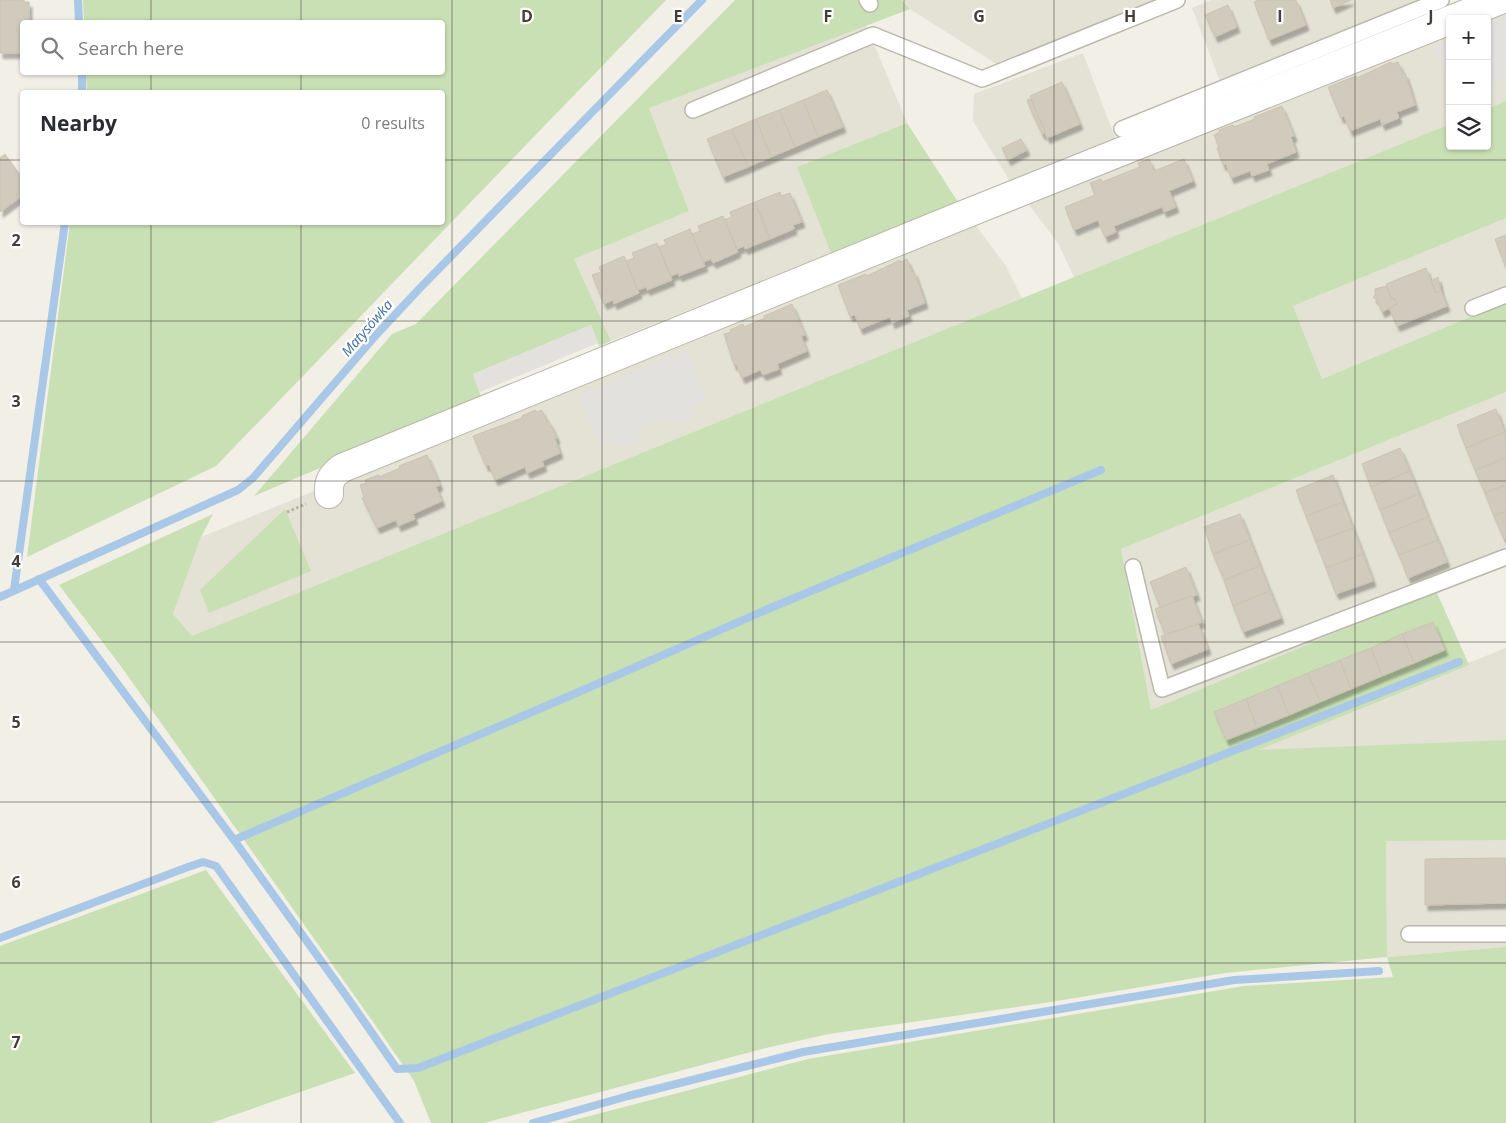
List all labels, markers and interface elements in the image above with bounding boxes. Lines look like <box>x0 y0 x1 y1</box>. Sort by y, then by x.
text: D <box>521 5 533 27</box>
text: E <box>674 5 683 27</box>
text: F <box>824 5 832 27</box>
text: G <box>973 5 985 27</box>
text: H <box>1124 5 1136 27</box>
text: I <box>1277 5 1283 27</box>
text: J <box>1426 5 1434 27</box>
map controls <box>1446 15 1491 150</box>
button: + <box>1446 15 1491 60</box>
search box <box>20 20 445 75</box>
icon: search <box>38 34 66 62</box>
text: Search here <box>78 35 184 61</box>
button: − <box>1446 60 1491 105</box>
button: layers <box>1446 105 1491 150</box>
text: Nearby <box>40 109 117 137</box>
text: 0 results <box>361 112 425 134</box>
text: 2 <box>11 229 21 251</box>
water label: Matysówka <box>337 295 397 360</box>
text: 3 <box>11 390 21 412</box>
text: 4 <box>11 550 21 572</box>
text: 5 <box>11 711 21 733</box>
text: 6 <box>11 871 21 893</box>
text: 7 <box>11 1031 21 1053</box>

